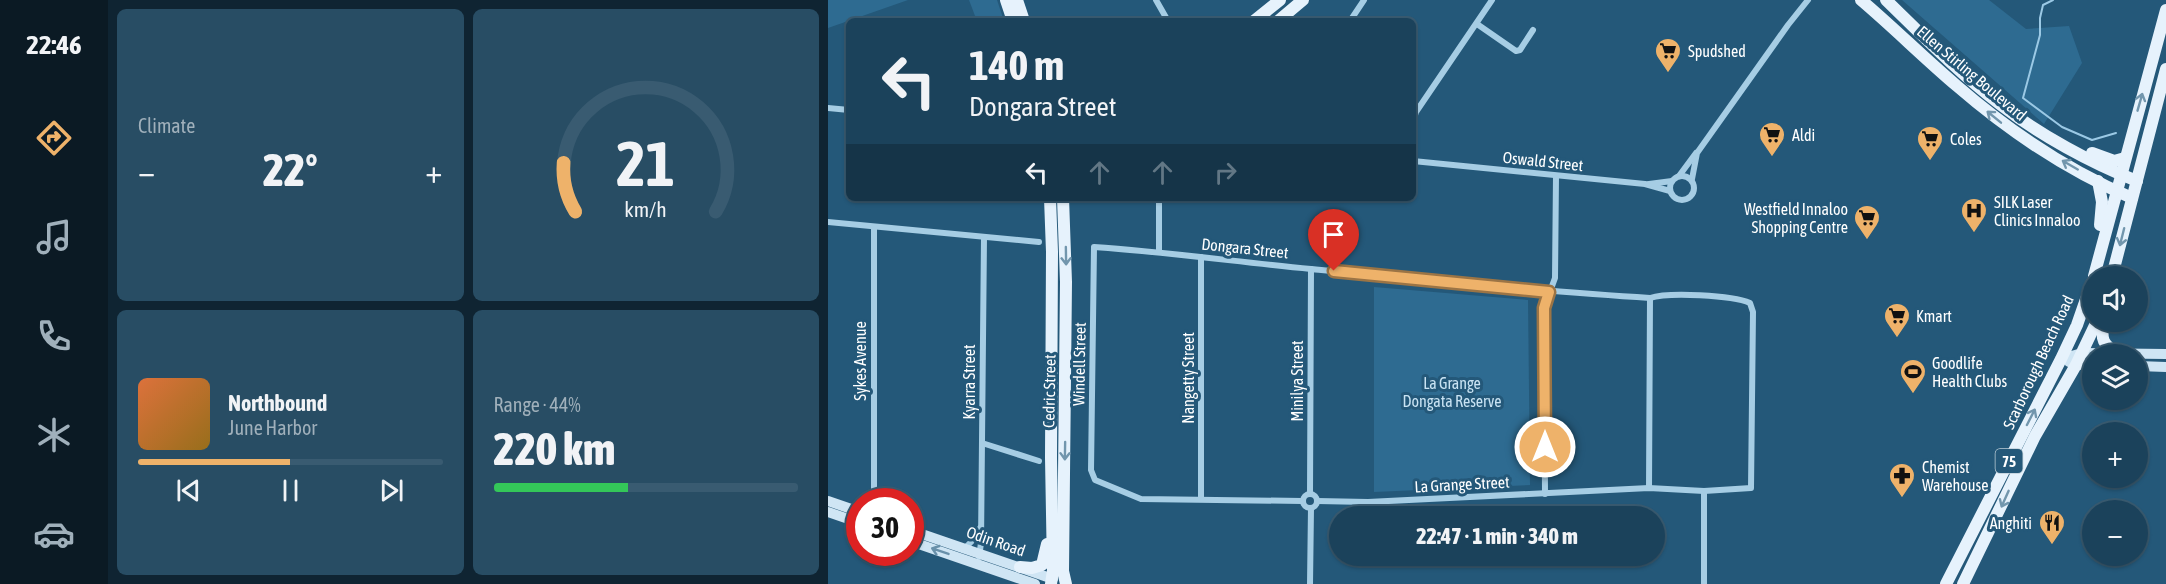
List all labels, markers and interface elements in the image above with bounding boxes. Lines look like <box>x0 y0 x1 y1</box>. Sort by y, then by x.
street label: Ellen Stirling Boulevard <box>1913 22 2030 125</box>
text: 22:46 <box>26 29 82 60</box>
supermarket icon: Spudshed <box>1653 36 1683 74</box>
text: 140 m <box>969 41 1064 89</box>
icon: left <box>870 42 948 120</box>
place label: Spudshed <box>1688 42 1746 61</box>
text: Dongara Street <box>969 91 1116 122</box>
one-way arrow <box>2135 92 2147 111</box>
one-way arrow <box>1987 110 2003 123</box>
text: Climate <box>138 114 195 137</box>
icon: directions <box>33 117 75 159</box>
supermarket icon: Aldi <box>1757 120 1787 158</box>
supermarket icon: Coles <box>1915 124 1945 162</box>
place label: Aldi <box>1792 126 1815 144</box>
text: 21 <box>616 128 675 199</box>
place label: Coles <box>1950 130 1982 148</box>
text: 22° <box>263 144 318 196</box>
street label: Oswald Street <box>1502 148 1584 174</box>
text: − <box>138 152 155 190</box>
text: + <box>425 152 442 190</box>
icon: left <box>1020 156 1053 189</box>
icon: ahead <box>1083 156 1116 189</box>
icon: ahead <box>1146 156 1179 189</box>
icon: right <box>1209 156 1242 189</box>
one-way arrow <box>2062 159 2079 171</box>
place label: SILK Laser Clinics Innaloo <box>1994 193 2080 229</box>
hospital icon: SILK Laser Clinics Innaloo <box>1959 196 1989 234</box>
text: km/h <box>624 197 667 222</box>
place label: Westfield Innaloo Shopping Centre <box>1744 200 1848 237</box>
supermarket icon: Westfield Innaloo Shopping Centre <box>1852 203 1882 241</box>
pin <box>1308 209 1359 271</box>
icon: music <box>33 216 75 258</box>
icon: arrive <box>1317 218 1350 251</box>
one-way arrow <box>2115 227 2127 246</box>
street label: Dongara Street <box>1200 234 1290 263</box>
one-way arrow <box>1060 246 1072 266</box>
map controls <box>2082 266 2148 566</box>
button: sound <box>2082 266 2148 332</box>
street label: Scarborough Beach Road <box>1999 292 2078 432</box>
supermarket icon: Kmart <box>1882 301 1912 339</box>
place label: Kmart <box>1916 307 1952 325</box>
icon: phone <box>33 315 75 357</box>
street label: Sykes Avenue <box>851 321 870 401</box>
street label: Windell Street <box>1069 322 1089 406</box>
street label: Nangetty Street <box>1179 332 1198 424</box>
street label: Minilya Street <box>1288 340 1307 422</box>
street label: Kyarra Street <box>960 344 979 420</box>
button: layers <box>2082 344 2148 410</box>
street label: Cedric Street <box>1039 354 1059 428</box>
place label: Goodlife Health Clubs <box>1932 354 2008 390</box>
sports icon: Goodlife Health Clubs <box>1898 357 1928 395</box>
park label: La Grange Dongata Reserve <box>1402 374 1502 411</box>
text: Northbound <box>228 390 327 416</box>
text: Range · 44% <box>494 393 581 416</box>
one-way arrow <box>2025 409 2037 426</box>
icon: climate <box>33 414 75 456</box>
position arrow <box>1513 415 1577 479</box>
text: June Harbor <box>228 416 317 439</box>
button: + <box>2082 422 2148 488</box>
text: 220 km <box>494 423 615 475</box>
one-way arrow <box>1059 441 1070 461</box>
road number: 75 <box>1996 449 2022 473</box>
place label: Chemist Warehouse <box>1922 458 1988 494</box>
pharmacy icon: Chemist Warehouse <box>1887 461 1917 499</box>
street label: La Grange Street <box>1414 473 1510 496</box>
icon: previous <box>172 474 205 507</box>
icon: pause <box>274 474 307 507</box>
icon: next <box>375 474 408 507</box>
speed limit sign: 30 <box>846 488 924 566</box>
one-way arrow <box>1998 489 2010 507</box>
button: − <box>2082 500 2148 566</box>
restaurant icon: Anghiti <box>2037 508 2067 546</box>
icon: car <box>33 513 75 555</box>
place label: Anghiti <box>1990 514 2032 533</box>
street label: Odin Road <box>964 523 1028 559</box>
text: 22:47 · 1 min · 340 m <box>1416 523 1578 549</box>
one-way arrow <box>931 544 950 555</box>

